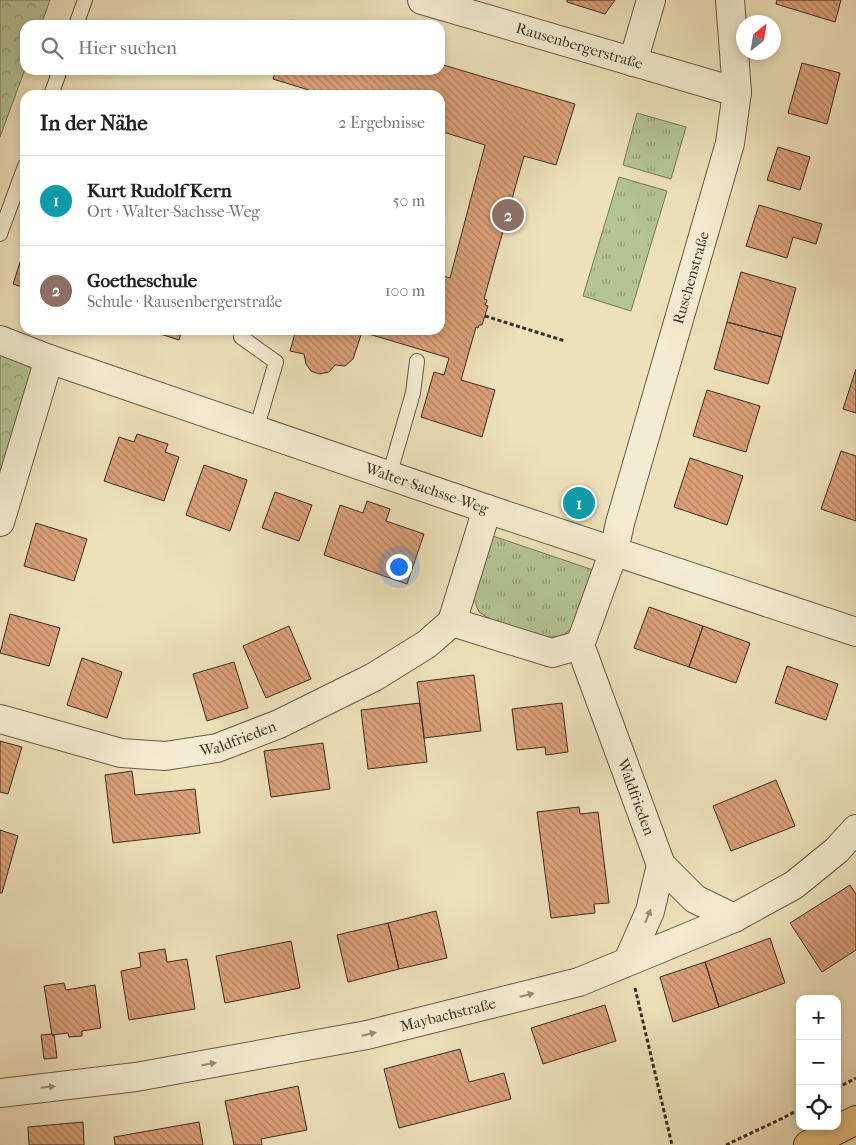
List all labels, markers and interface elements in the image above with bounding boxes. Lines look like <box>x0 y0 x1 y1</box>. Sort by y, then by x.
north arrow <box>736 15 781 60</box>
street label: Rausenbergerstraße <box>514 19 646 73</box>
search box <box>20 20 445 75</box>
icon: search <box>38 34 66 62</box>
text: Hier suchen <box>78 37 177 59</box>
text: In der Nähe <box>40 111 148 135</box>
text: 2 Ergebnisse <box>338 113 425 132</box>
text: Kurt Rudolf Kern <box>87 180 232 202</box>
text: 1 <box>53 191 59 210</box>
text: 50 m <box>393 191 425 210</box>
pin: 2 <box>492 196 524 234</box>
text: Ort · Walter-Sachsse-Weg <box>87 202 260 221</box>
street label: Ruschenstraße <box>669 229 713 326</box>
text: Goetheschule <box>87 270 197 292</box>
text: 2 <box>52 281 60 300</box>
text: 100 m <box>385 281 425 300</box>
text: Schule · Rausenbergerstraße <box>87 292 282 311</box>
street label: Walter-Sachsse-Weg <box>362 459 492 518</box>
pin: 1 <box>563 484 595 522</box>
your location <box>386 554 412 580</box>
street label: Waldfrieden <box>197 717 279 760</box>
street label: Waldfrieden <box>613 755 658 838</box>
one-way arrow <box>644 909 652 923</box>
one-way arrow <box>519 991 534 999</box>
street label: Maybachstraße <box>398 994 498 1035</box>
map controls <box>796 995 841 1130</box>
button: + <box>796 995 841 1040</box>
one-way arrow <box>361 1030 376 1038</box>
button: − <box>796 1040 841 1085</box>
one-way arrow <box>202 1059 218 1067</box>
one-way arrow <box>41 1083 57 1091</box>
button: locate <box>796 1085 841 1130</box>

